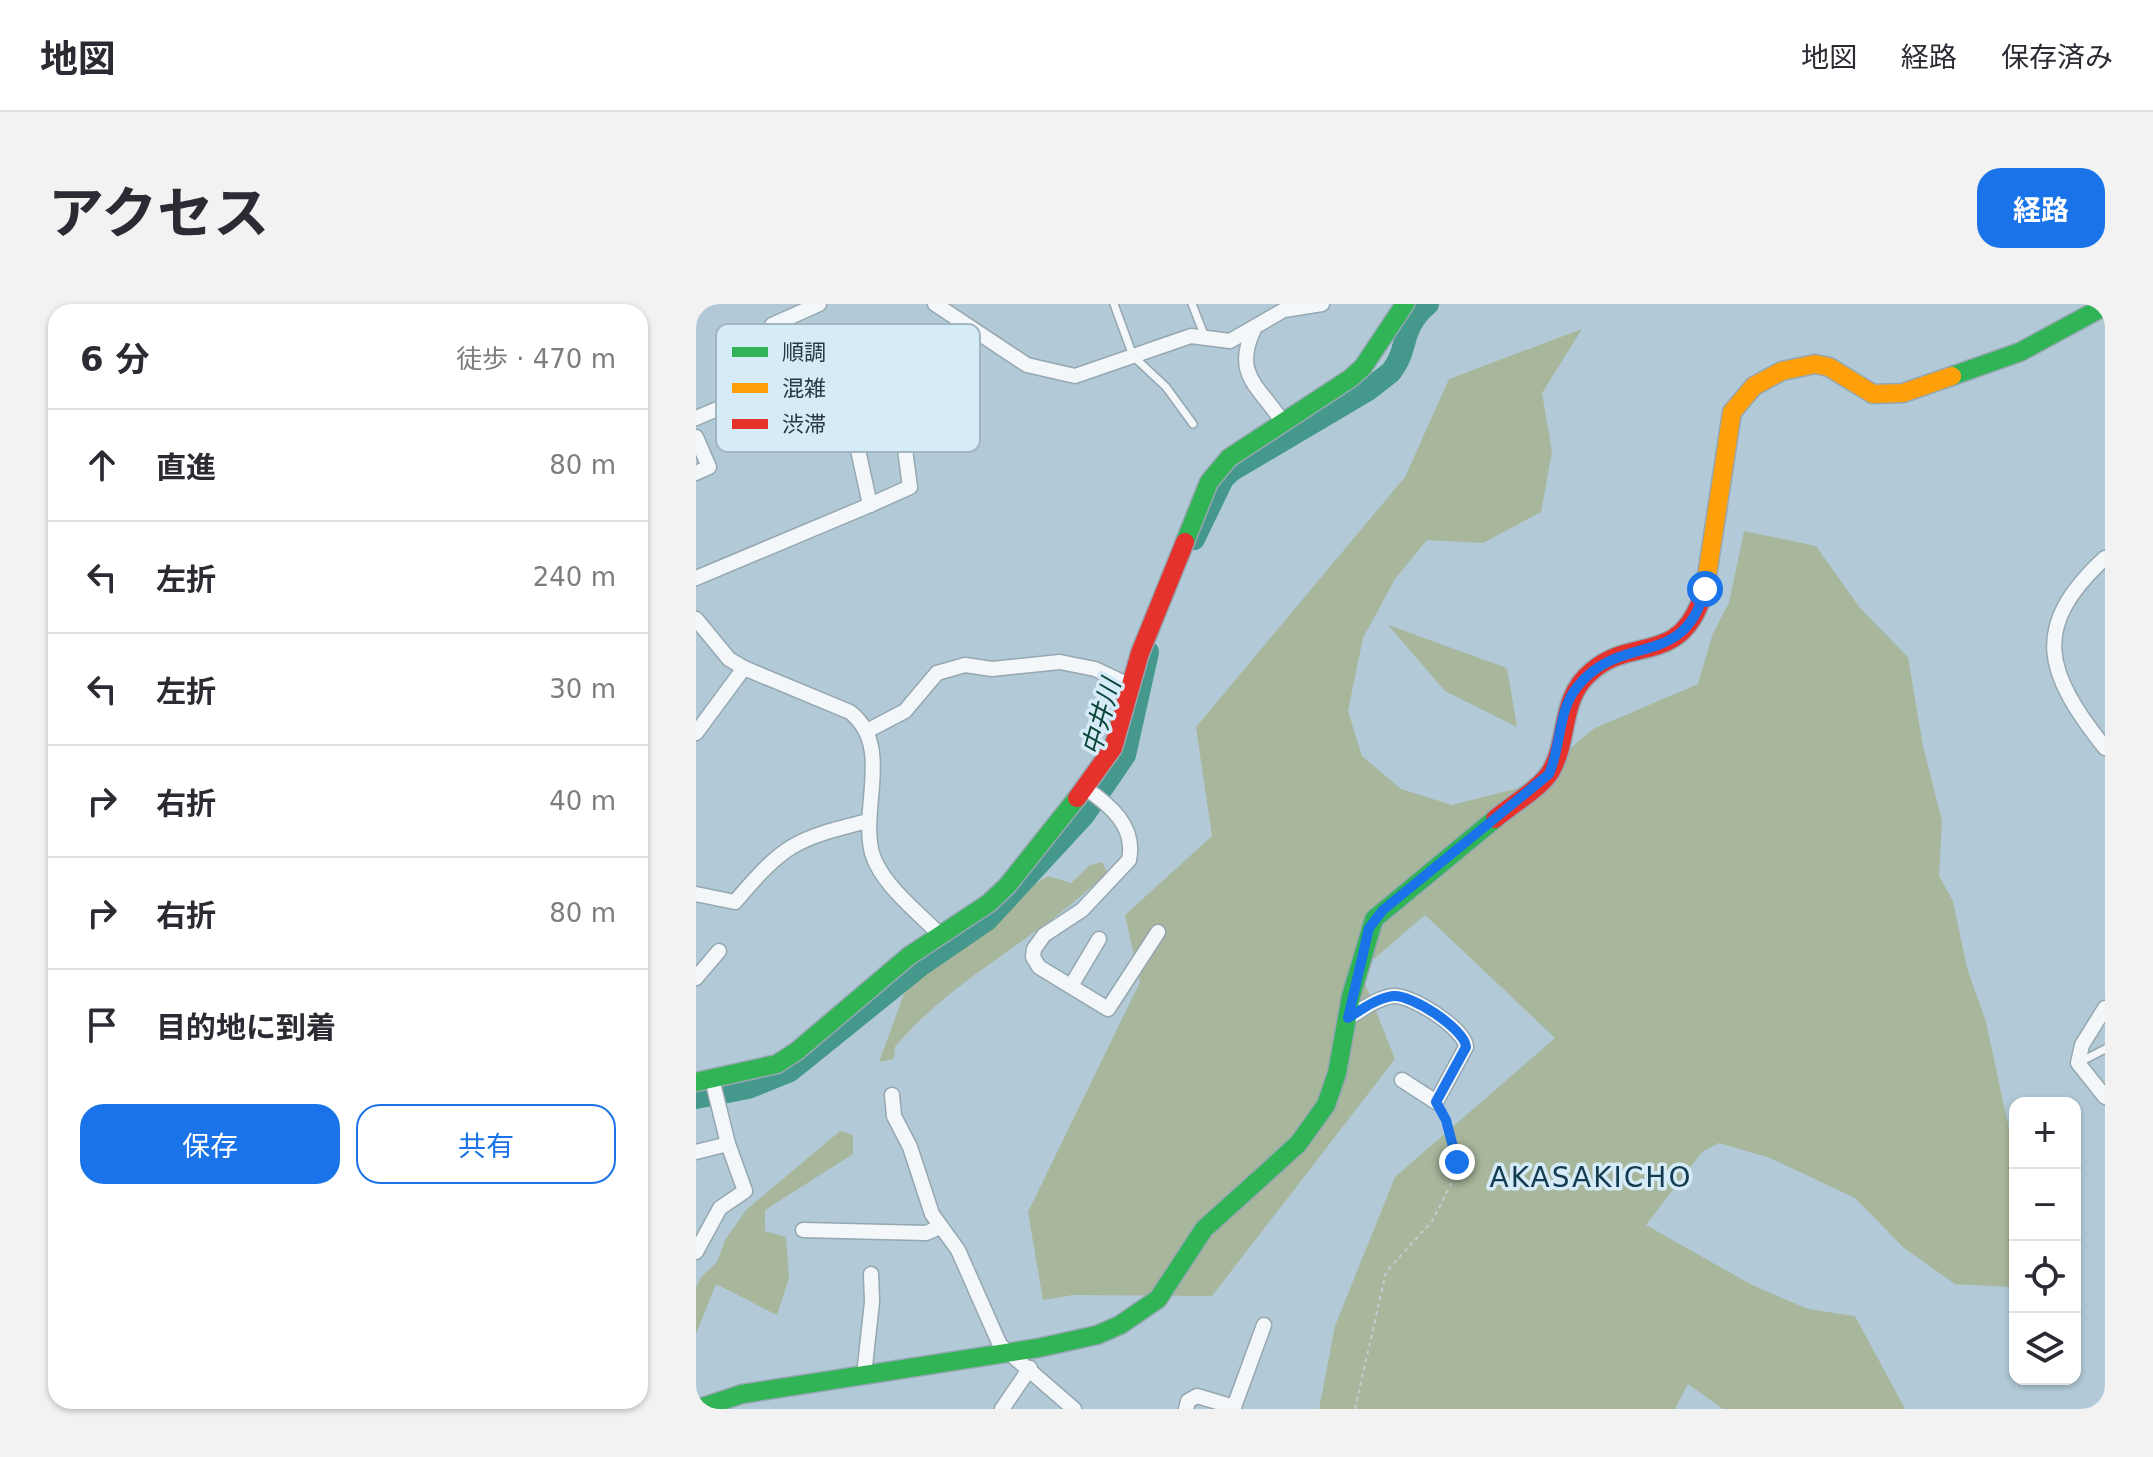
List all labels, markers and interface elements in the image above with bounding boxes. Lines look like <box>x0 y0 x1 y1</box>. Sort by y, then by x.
text: 地図 <box>40 37 116 81</box>
text: 地図 <box>1801 41 1857 74</box>
text: 経路 <box>1901 41 1957 74</box>
text: 保存済み <box>2001 41 2113 74</box>
button: 経路 <box>1977 168 2105 248</box>
text: アクセス <box>48 181 269 246</box>
legend <box>716 324 980 452</box>
text: 6 分 <box>80 339 150 379</box>
text: 順調 <box>782 340 826 365</box>
text: 徒歩 · 470 m <box>456 344 616 374</box>
text: 混雑 <box>782 376 826 401</box>
text: 渋滞 <box>782 412 826 437</box>
icon: ahead <box>80 443 124 487</box>
text: 直進 <box>156 450 216 485</box>
text: 80 m <box>549 450 616 480</box>
icon: left <box>80 555 124 599</box>
text: 左折 <box>156 562 216 597</box>
text: 240 m <box>533 562 616 592</box>
route start <box>1687 571 1723 607</box>
icon: left <box>80 667 124 711</box>
water label: 中井川 <box>1076 672 1127 759</box>
text: 左折 <box>156 674 216 709</box>
text: 30 m <box>549 674 616 704</box>
icon: right <box>80 779 124 823</box>
text: 右折 <box>156 786 216 821</box>
text: 40 m <box>549 786 616 816</box>
icon: right <box>80 891 124 935</box>
text: 右折 <box>156 898 216 933</box>
text: 80 m <box>549 898 616 928</box>
icon: arrive <box>80 1003 124 1047</box>
text: 目的地に到着 <box>156 1010 336 1045</box>
map controls <box>2009 1097 2081 1385</box>
button: + <box>2009 1097 2081 1169</box>
button: 保存 <box>80 1104 340 1184</box>
button: 共有 <box>356 1104 616 1184</box>
route end <box>1439 1144 1475 1180</box>
district label: AKASAKICHO <box>1490 1161 1692 1194</box>
button: − <box>2009 1169 2081 1241</box>
button: locate <box>2009 1241 2081 1313</box>
button: layers <box>2009 1313 2081 1385</box>

